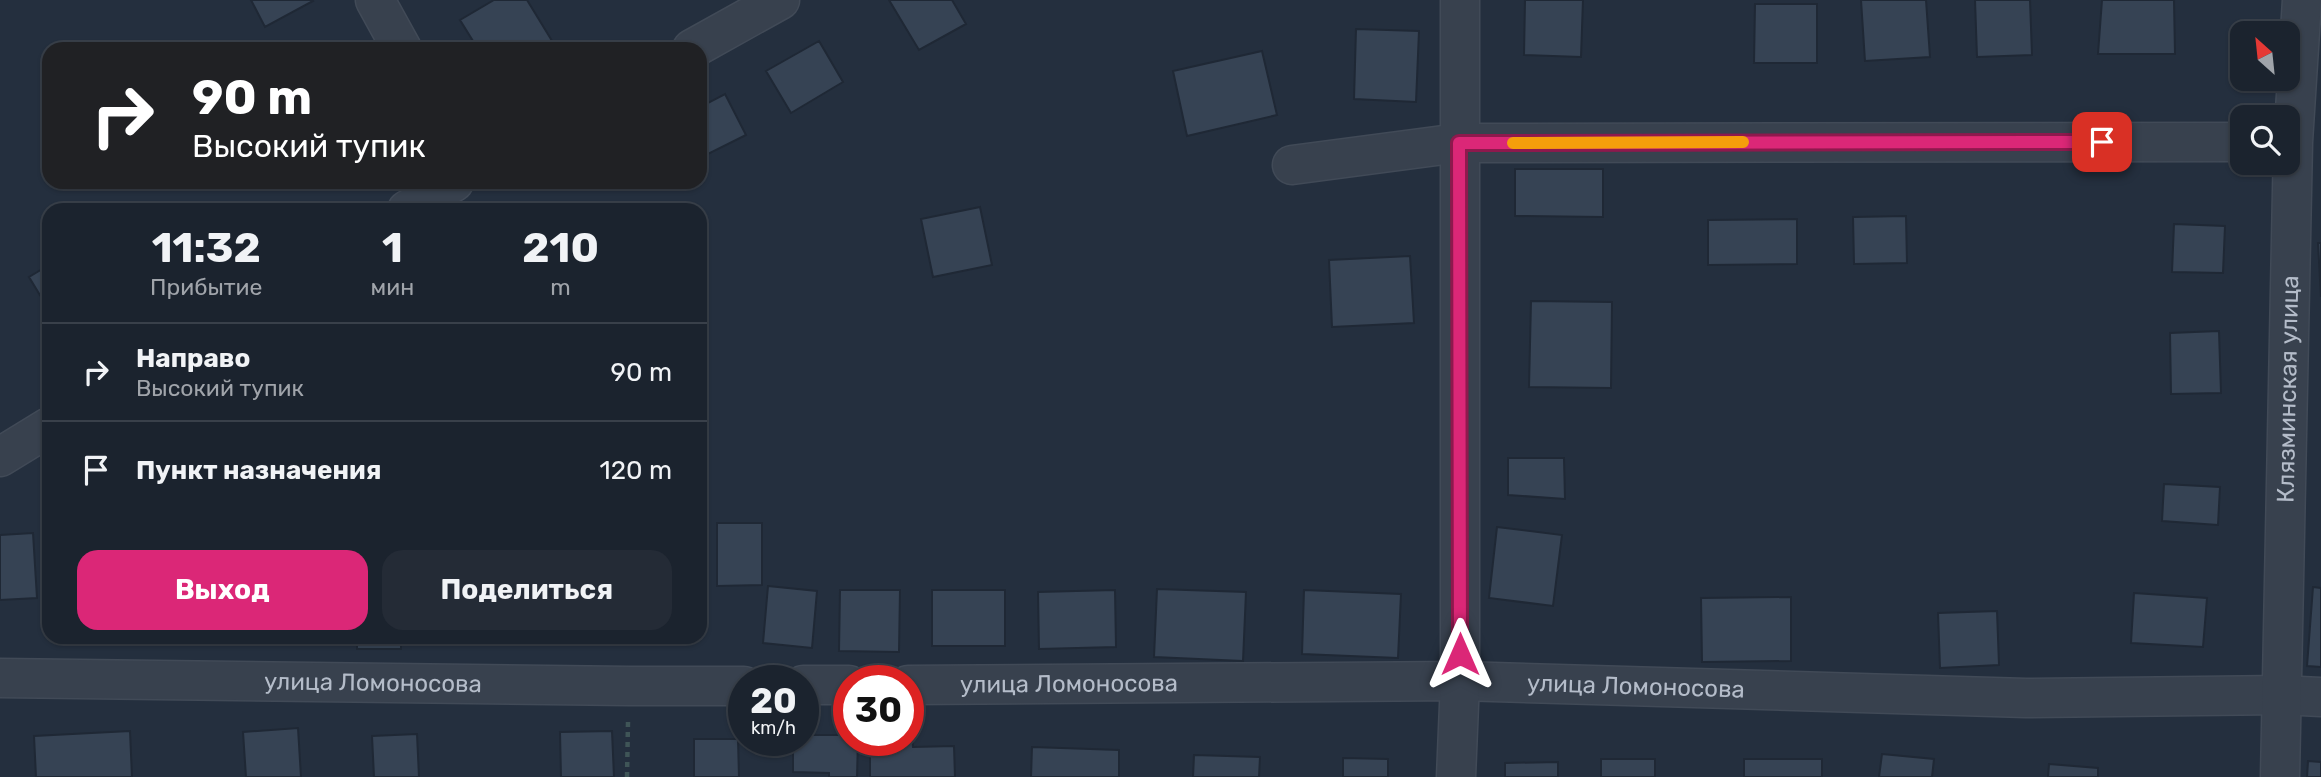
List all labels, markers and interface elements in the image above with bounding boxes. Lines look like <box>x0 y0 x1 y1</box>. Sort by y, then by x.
north arrow <box>2230 21 2300 91</box>
map controls <box>2230 21 2300 175</box>
text: 90 m <box>192 68 312 126</box>
icon: right <box>77 70 168 161</box>
button: search <box>2230 105 2300 175</box>
pin <box>2072 112 2132 172</box>
icon: arrive <box>2083 123 2121 161</box>
text: Высокий тупик <box>192 127 426 165</box>
text: 11:32 <box>152 223 261 273</box>
text: 1 <box>382 223 403 273</box>
text: 210 <box>522 223 599 273</box>
text: Прибытие <box>150 273 262 301</box>
text: мин <box>370 273 414 301</box>
text: m <box>550 273 571 301</box>
street label: Клязминская улица <box>2272 275 2304 503</box>
text: Направо <box>136 343 250 374</box>
icon: right <box>77 353 115 391</box>
text: 90 m <box>611 357 672 388</box>
text: Высокий тупик <box>136 374 304 402</box>
icon: arrive <box>77 451 115 489</box>
text: Пункт назначения <box>136 455 381 486</box>
text: 120 m <box>600 455 672 486</box>
button: Выход <box>77 550 368 630</box>
button: Поделиться <box>382 550 672 630</box>
position arrow <box>1423 617 1497 691</box>
speed limit sign: 30 <box>833 665 924 756</box>
street label: улица Ломоносова <box>264 667 482 698</box>
street label: улица Ломоносова <box>960 669 1178 699</box>
street label: улица Ломоносова <box>1527 669 1745 704</box>
text: 20 <box>750 680 797 722</box>
text: km/h <box>751 717 796 739</box>

